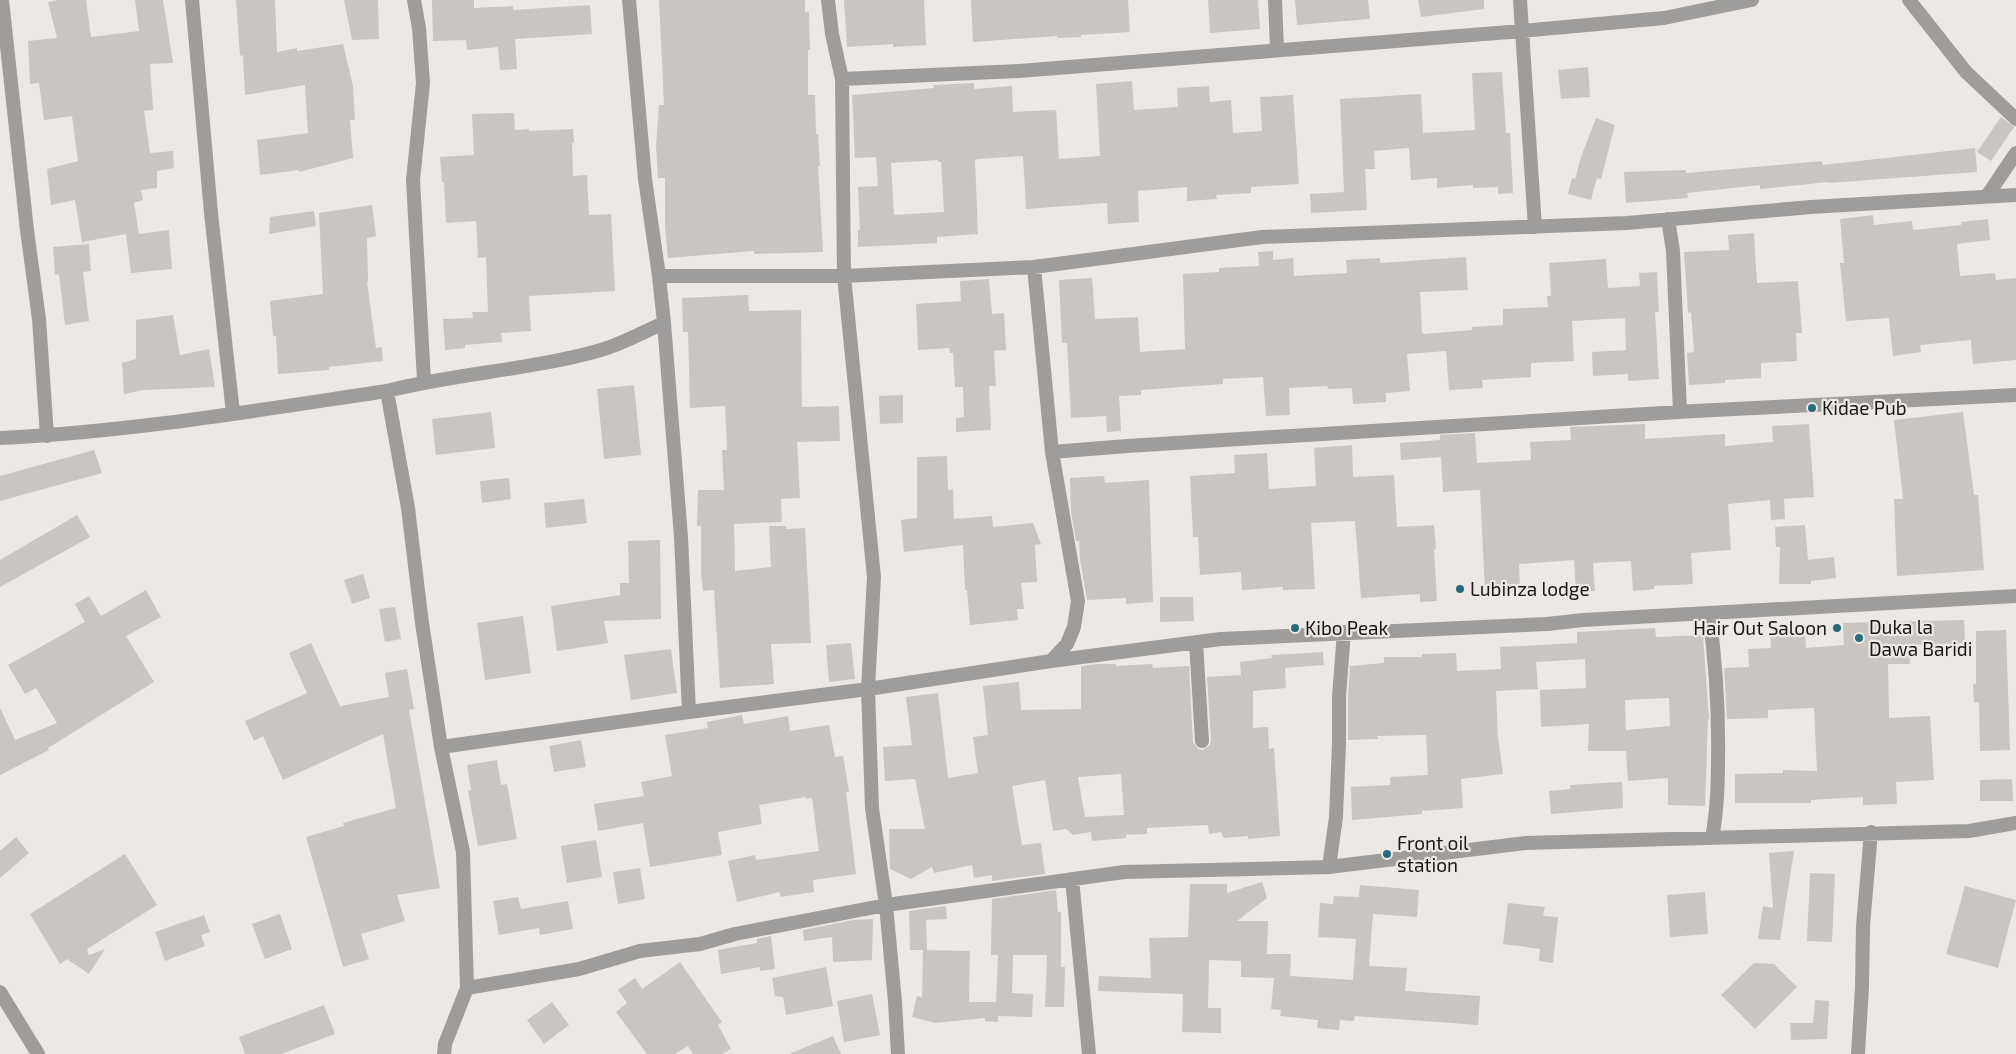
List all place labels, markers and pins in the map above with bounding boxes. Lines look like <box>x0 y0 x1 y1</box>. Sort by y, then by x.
place label: Kidae Pub <box>1822 396 1907 419</box>
marker: Kidae Pub <box>1806 402 1818 414</box>
place label: Lubinza lodge <box>1470 577 1590 600</box>
marker: Lubinza lodge <box>1454 583 1466 595</box>
place label: Duka la Dawa Baridi <box>1869 615 1972 660</box>
place label: Kibo Peak <box>1305 616 1389 639</box>
place label: Hair Out Saloon <box>1693 616 1827 639</box>
marker: Kibo Peak <box>1289 622 1301 634</box>
marker: Hair Out Saloon <box>1831 622 1843 634</box>
marker: Duka la Dawa Baridi <box>1853 632 1865 644</box>
place label: Front oil station <box>1397 831 1469 876</box>
marker: Front oil station <box>1381 848 1393 860</box>

